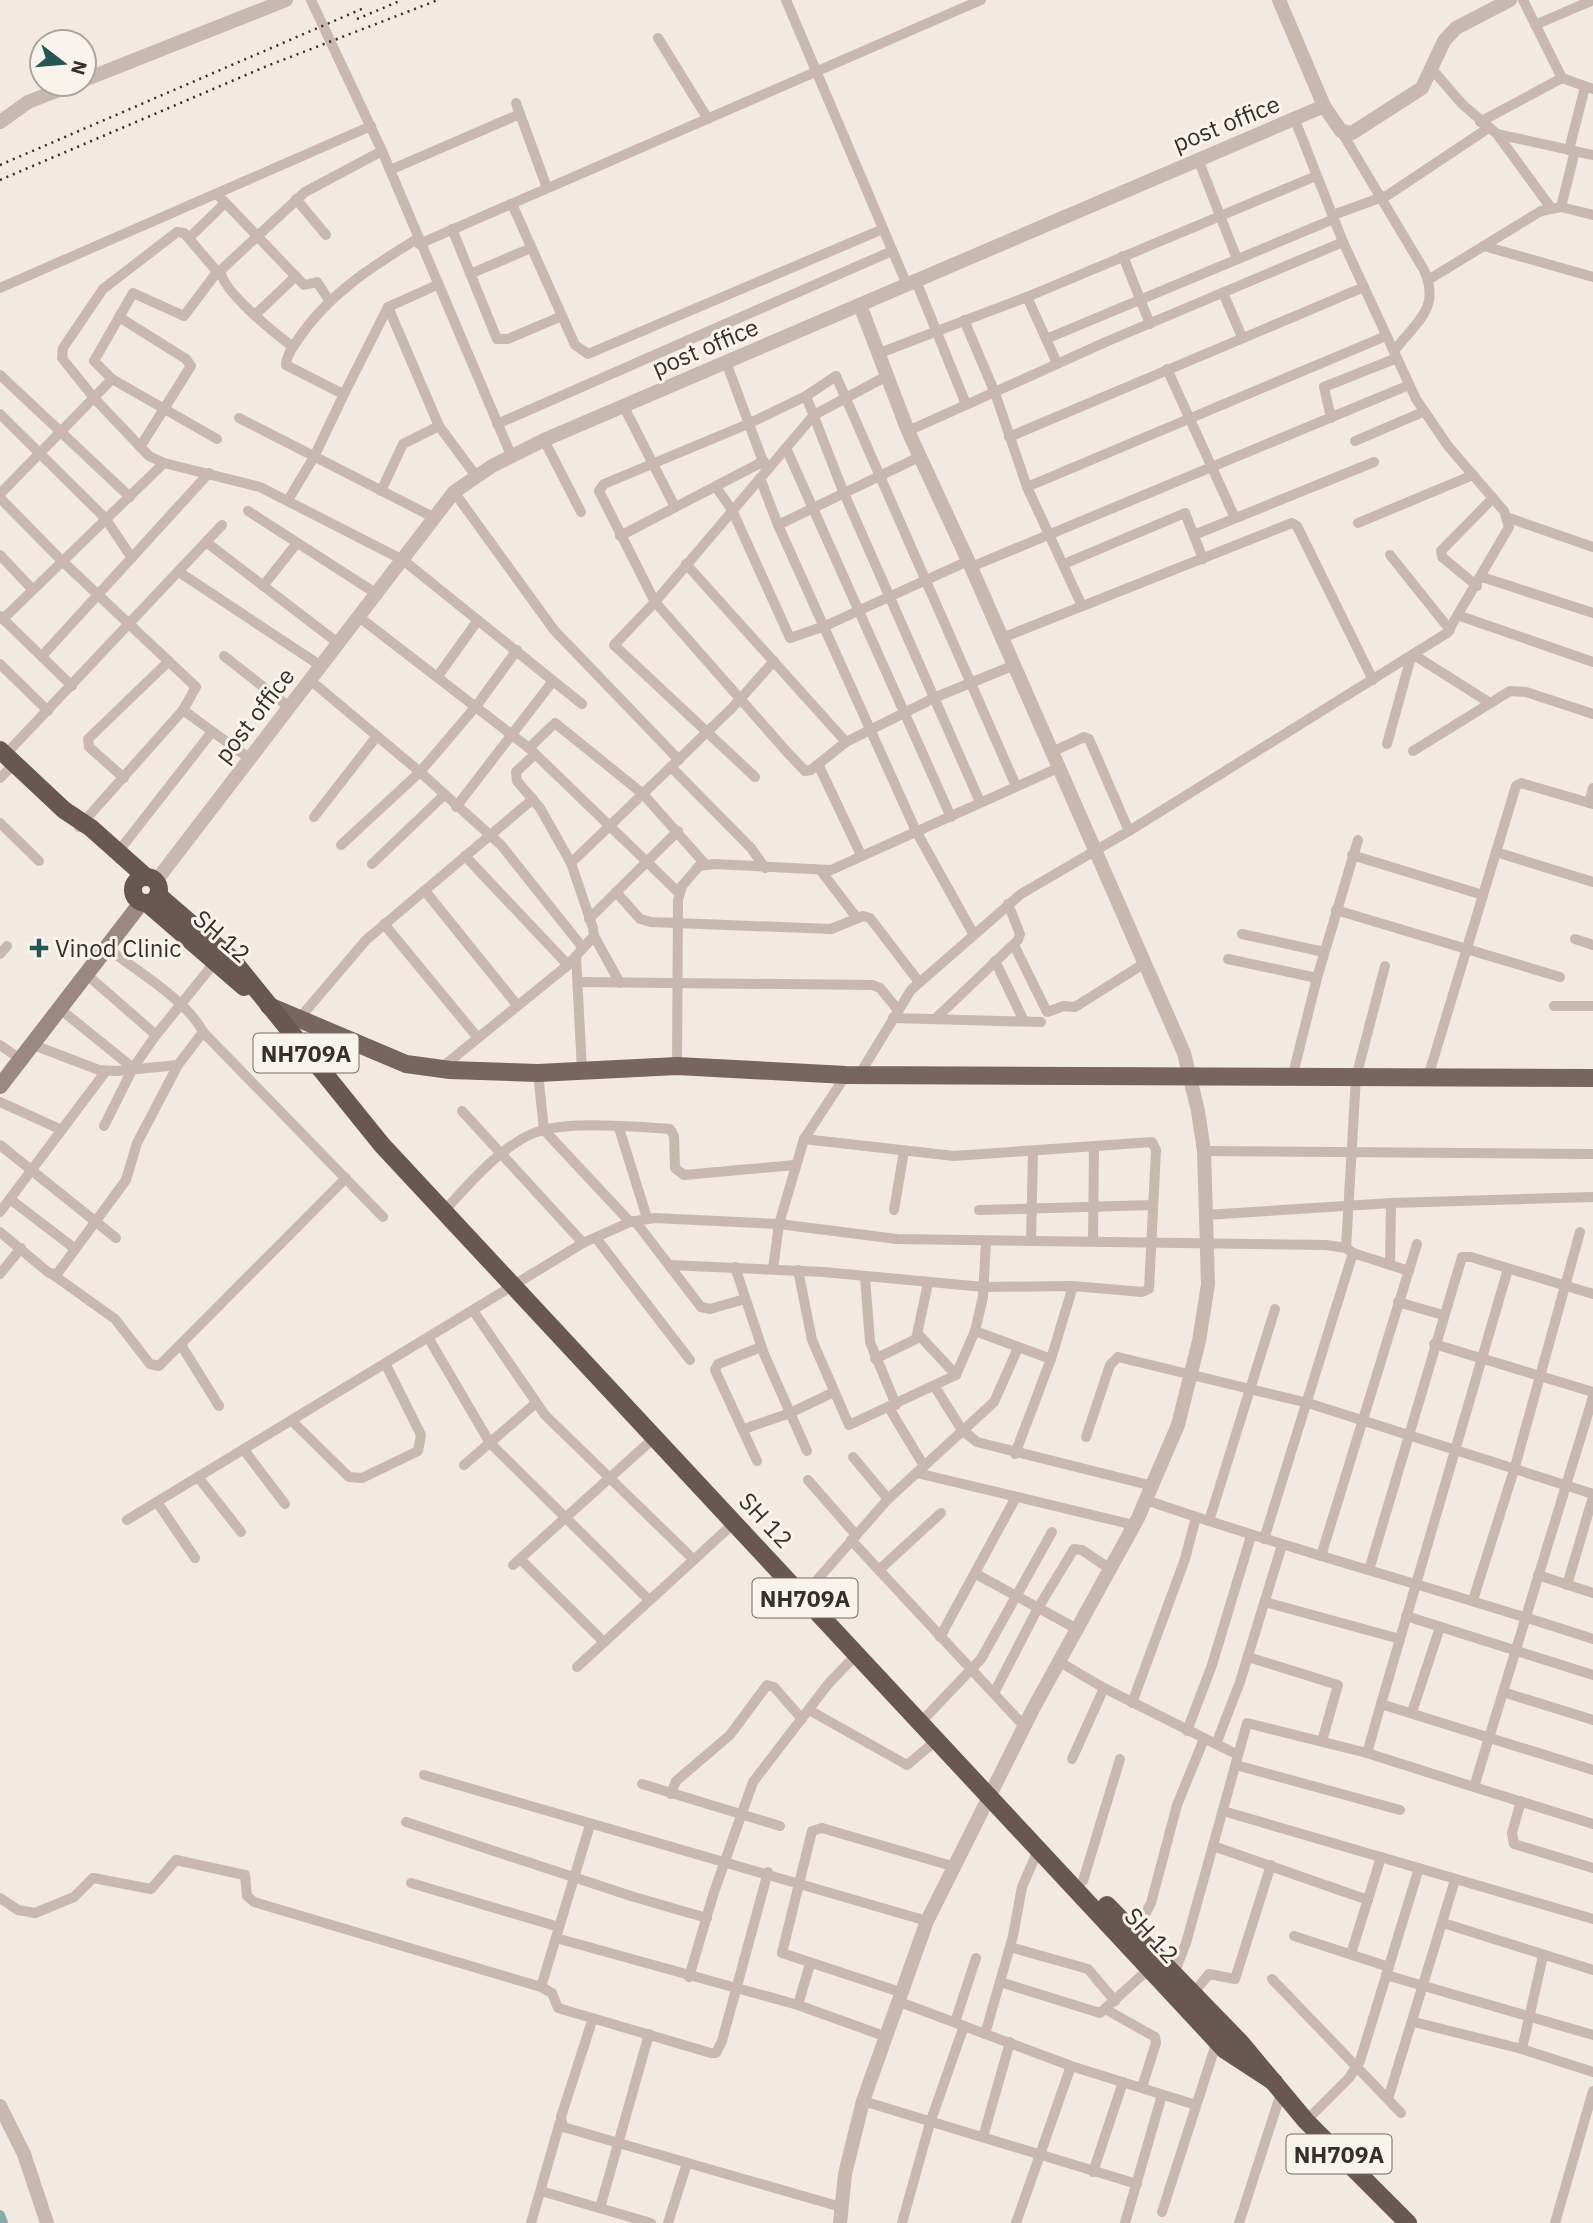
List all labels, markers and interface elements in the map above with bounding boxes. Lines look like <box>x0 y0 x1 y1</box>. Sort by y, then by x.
north arrow <box>28 28 98 98</box>
text: N <box>66 58 93 78</box>
street label: post office <box>1168 87 1284 159</box>
street label: post office <box>647 310 763 384</box>
street label: post office <box>207 661 301 769</box>
street label: SH 12 <box>187 902 257 970</box>
place label: Vinod Clinic <box>55 932 181 964</box>
marker: Vinod Clinic <box>29 938 49 958</box>
road number: NH709A <box>254 1034 358 1072</box>
street label: SH 12 <box>732 1485 800 1555</box>
road number: NH709A <box>752 1578 858 1618</box>
street label: SH 12 <box>1118 1900 1186 1970</box>
road number: NH709A <box>1286 2134 1392 2174</box>

